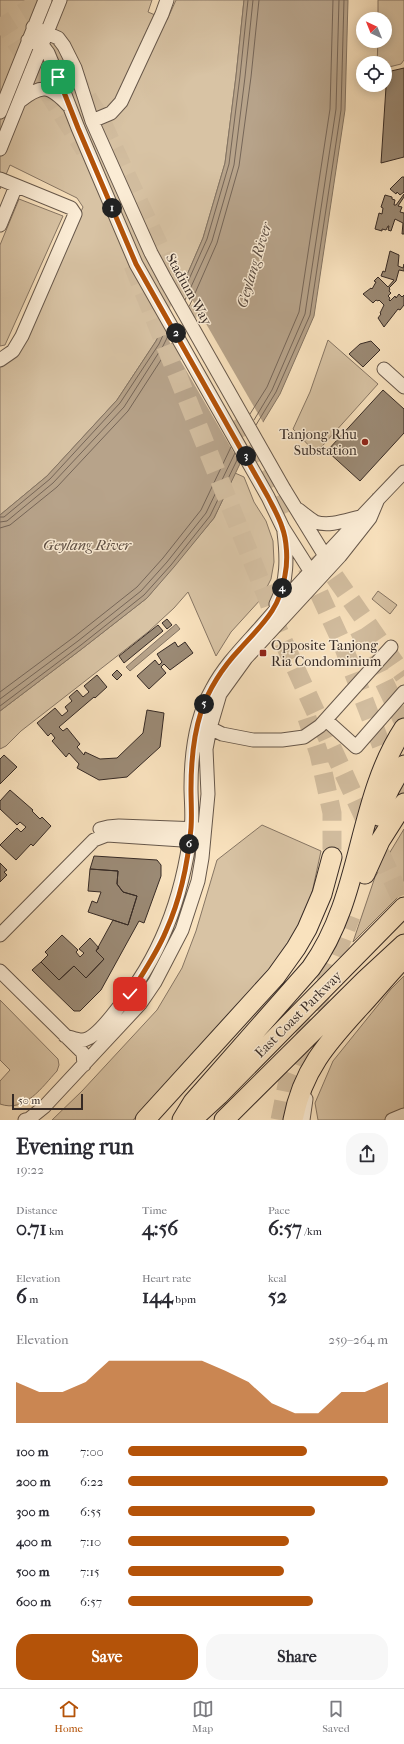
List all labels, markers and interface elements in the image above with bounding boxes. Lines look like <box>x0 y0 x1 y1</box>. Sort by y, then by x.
north arrow <box>356 12 392 48</box>
map controls <box>356 12 392 92</box>
button: locate <box>356 56 392 92</box>
pin <box>41 60 75 94</box>
icon: arrive <box>47 66 69 88</box>
pin: 1 <box>102 198 122 218</box>
text: 1 <box>110 201 114 214</box>
water label: Geylang River <box>233 219 276 310</box>
street label: Stadium Way <box>162 250 216 329</box>
pin: 2 <box>166 323 186 343</box>
text: 2 <box>173 326 179 339</box>
place label: Tanjong Rhu Substation <box>279 426 357 459</box>
marker: Tanjong Rhu Substation <box>360 437 370 447</box>
pin: 3 <box>236 446 256 466</box>
text: 3 <box>244 449 248 462</box>
water label: Geylang River <box>43 536 132 554</box>
pin: 4 <box>272 578 292 598</box>
text: 4 <box>279 581 285 594</box>
place label: Opposite Tanjong Ria Condominium <box>271 637 382 670</box>
marker: Opposite Tanjong Ria Condominium <box>258 648 268 658</box>
pin: 5 <box>194 694 214 714</box>
text: 5 <box>202 697 206 710</box>
pin: 6 <box>179 834 199 854</box>
text: 6 <box>186 837 192 850</box>
street label: East Coast Parkway <box>251 967 346 1061</box>
pin <box>113 977 147 1011</box>
icon: check <box>119 983 141 1005</box>
scale bar <box>12 1092 83 1111</box>
text: 50 m <box>18 1094 40 1107</box>
button: share <box>346 1133 388 1175</box>
text: Evening run <box>16 1134 134 1160</box>
text: 19:22 <box>16 1162 44 1177</box>
text: Distance <box>16 1204 57 1217</box>
text: Time <box>142 1204 167 1217</box>
text: Pace <box>268 1204 290 1217</box>
text: 0.71 <box>16 1217 47 1240</box>
text: 4:56 <box>142 1217 178 1240</box>
text: 6:57 <box>268 1217 302 1240</box>
text: km <box>47 1225 64 1238</box>
text: /km <box>302 1225 322 1238</box>
text: Elevation <box>16 1272 60 1285</box>
text: Heart rate <box>142 1272 191 1285</box>
text: kcal <box>268 1272 287 1285</box>
text: 6 <box>16 1285 27 1308</box>
text: 144 <box>142 1285 173 1308</box>
text: 52 <box>268 1285 287 1308</box>
text: m <box>27 1293 38 1306</box>
text: bpm <box>173 1293 196 1306</box>
text: Elevation <box>16 1332 69 1347</box>
text: 259–264 m <box>328 1332 388 1347</box>
text: 100 m <box>16 1444 49 1459</box>
text: 7:00 <box>80 1444 104 1459</box>
text: 200 m <box>16 1474 51 1489</box>
text: 6:22 <box>80 1474 104 1489</box>
text: 300 m <box>16 1504 49 1519</box>
text: 6:55 <box>80 1504 101 1519</box>
text: 400 m <box>16 1534 52 1549</box>
text: 7:10 <box>80 1534 101 1549</box>
text: 500 m <box>16 1564 50 1579</box>
text: 7:15 <box>80 1564 100 1579</box>
text: 600 m <box>16 1594 51 1609</box>
text: 6:57 <box>80 1594 102 1609</box>
button: Save <box>16 1634 198 1680</box>
button: Share <box>206 1634 388 1680</box>
tab: Home <box>54 1698 83 1735</box>
tab: Map <box>192 1698 214 1735</box>
tab: Saved <box>322 1698 350 1735</box>

